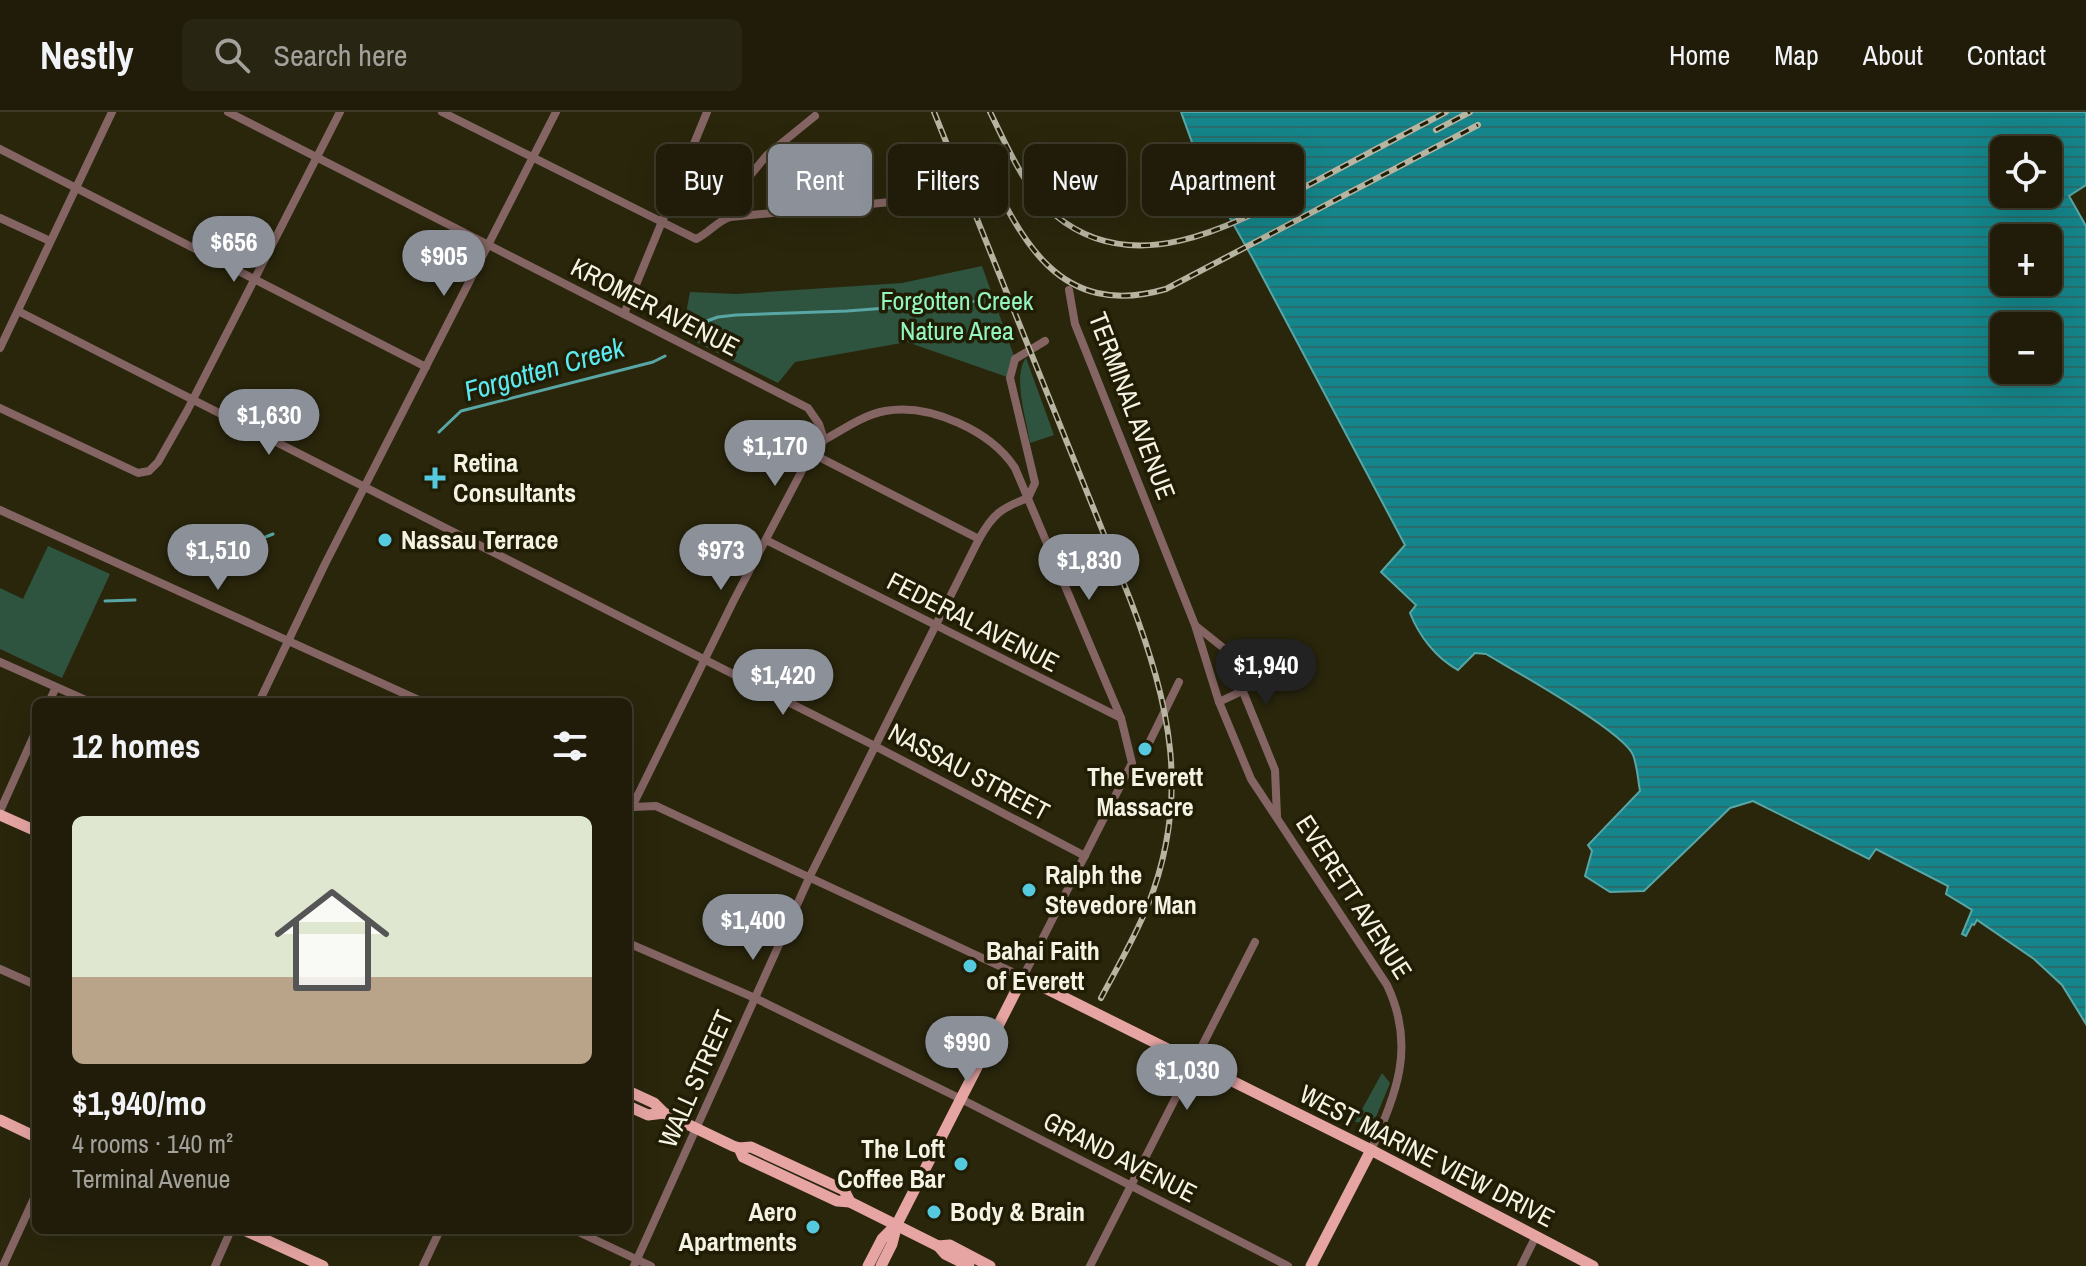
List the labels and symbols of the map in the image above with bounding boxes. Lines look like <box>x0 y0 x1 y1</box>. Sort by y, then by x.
pin: $656 <box>187 216 281 284</box>
pin: $905 <box>397 230 491 298</box>
street label: KROMER AVENUE <box>565 249 745 364</box>
park label: Forgotten Creek Nature Area <box>880 283 1034 348</box>
street label: TERMINAL AVENUE <box>1081 307 1184 504</box>
water label: Forgotten Creek <box>459 328 630 410</box>
pin: $1,630 <box>204 389 334 457</box>
pin: $1,170 <box>710 420 840 488</box>
place label: Retina Consultants <box>453 445 576 510</box>
marker: Retina Consultants <box>424 467 446 489</box>
place label: Nassau Terrace <box>401 522 558 557</box>
pin: $1,510 <box>153 524 283 592</box>
pin: $973 <box>674 524 768 592</box>
marker: Nassau Terrace <box>376 531 394 549</box>
pin: $1,830 <box>1024 534 1154 602</box>
street label: FEDERAL AVENUE <box>881 563 1065 680</box>
pin: $1,940 <box>1201 639 1331 707</box>
pin: $1,420 <box>718 649 848 717</box>
street label: NASSAU STREET <box>883 714 1056 829</box>
marker: The Everett Massacre <box>1136 740 1154 758</box>
place label: The Everett Massacre <box>1087 759 1203 824</box>
street label: EVERETT AVENUE <box>1288 808 1421 985</box>
place label: Ralph the Stevedore Man <box>1045 857 1197 922</box>
marker: Ralph the Stevedore Man <box>1020 881 1038 899</box>
pin: $1,400 <box>688 894 818 962</box>
place label: Bahai Faith of Everett <box>986 933 1100 998</box>
marker: Bahai Faith of Everett <box>961 957 979 975</box>
street label: WALL STREET <box>650 1005 741 1153</box>
pin: $990 <box>920 1016 1014 1084</box>
pin: $1,030 <box>1122 1044 1252 1112</box>
street label: WEST MARINE VIEW DRIVE <box>1294 1076 1561 1235</box>
street label: GRAND AVENUE <box>1038 1103 1203 1210</box>
place label: The Loft Coffee Bar <box>837 1131 946 1196</box>
marker: The Loft Coffee Bar <box>952 1155 970 1173</box>
place label: Aero Apartments <box>679 1194 797 1259</box>
place label: Body & Brain <box>950 1194 1085 1229</box>
marker: Body & Brain <box>925 1203 943 1221</box>
marker: Aero Apartments <box>804 1218 822 1236</box>

